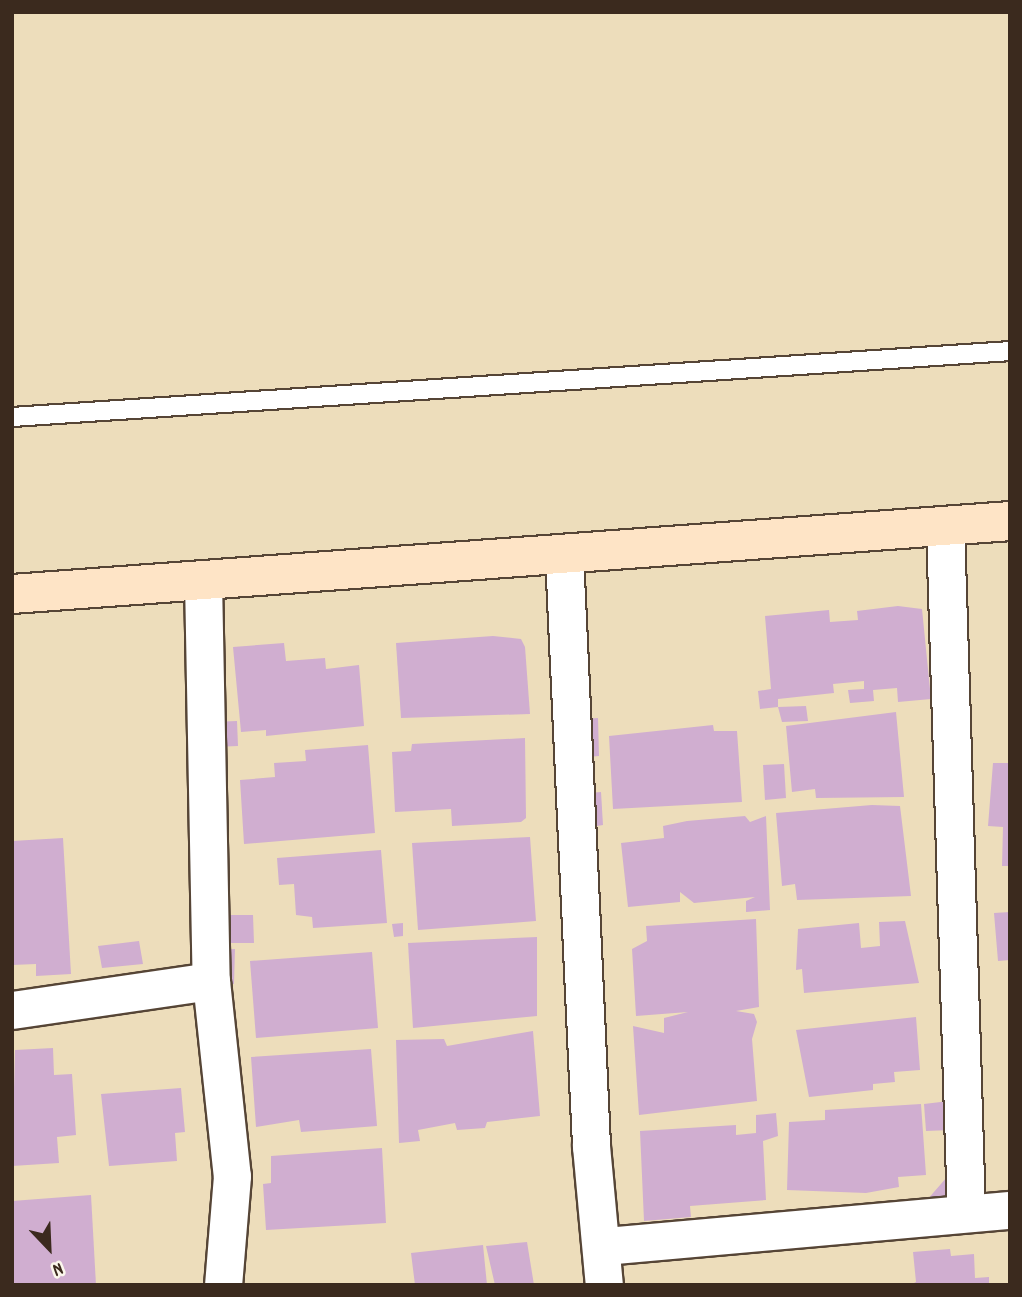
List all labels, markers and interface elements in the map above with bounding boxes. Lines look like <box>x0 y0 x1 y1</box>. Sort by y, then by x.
north arrow <box>14 1213 84 1283</box>
text: N <box>48 1254 67 1282</box>

